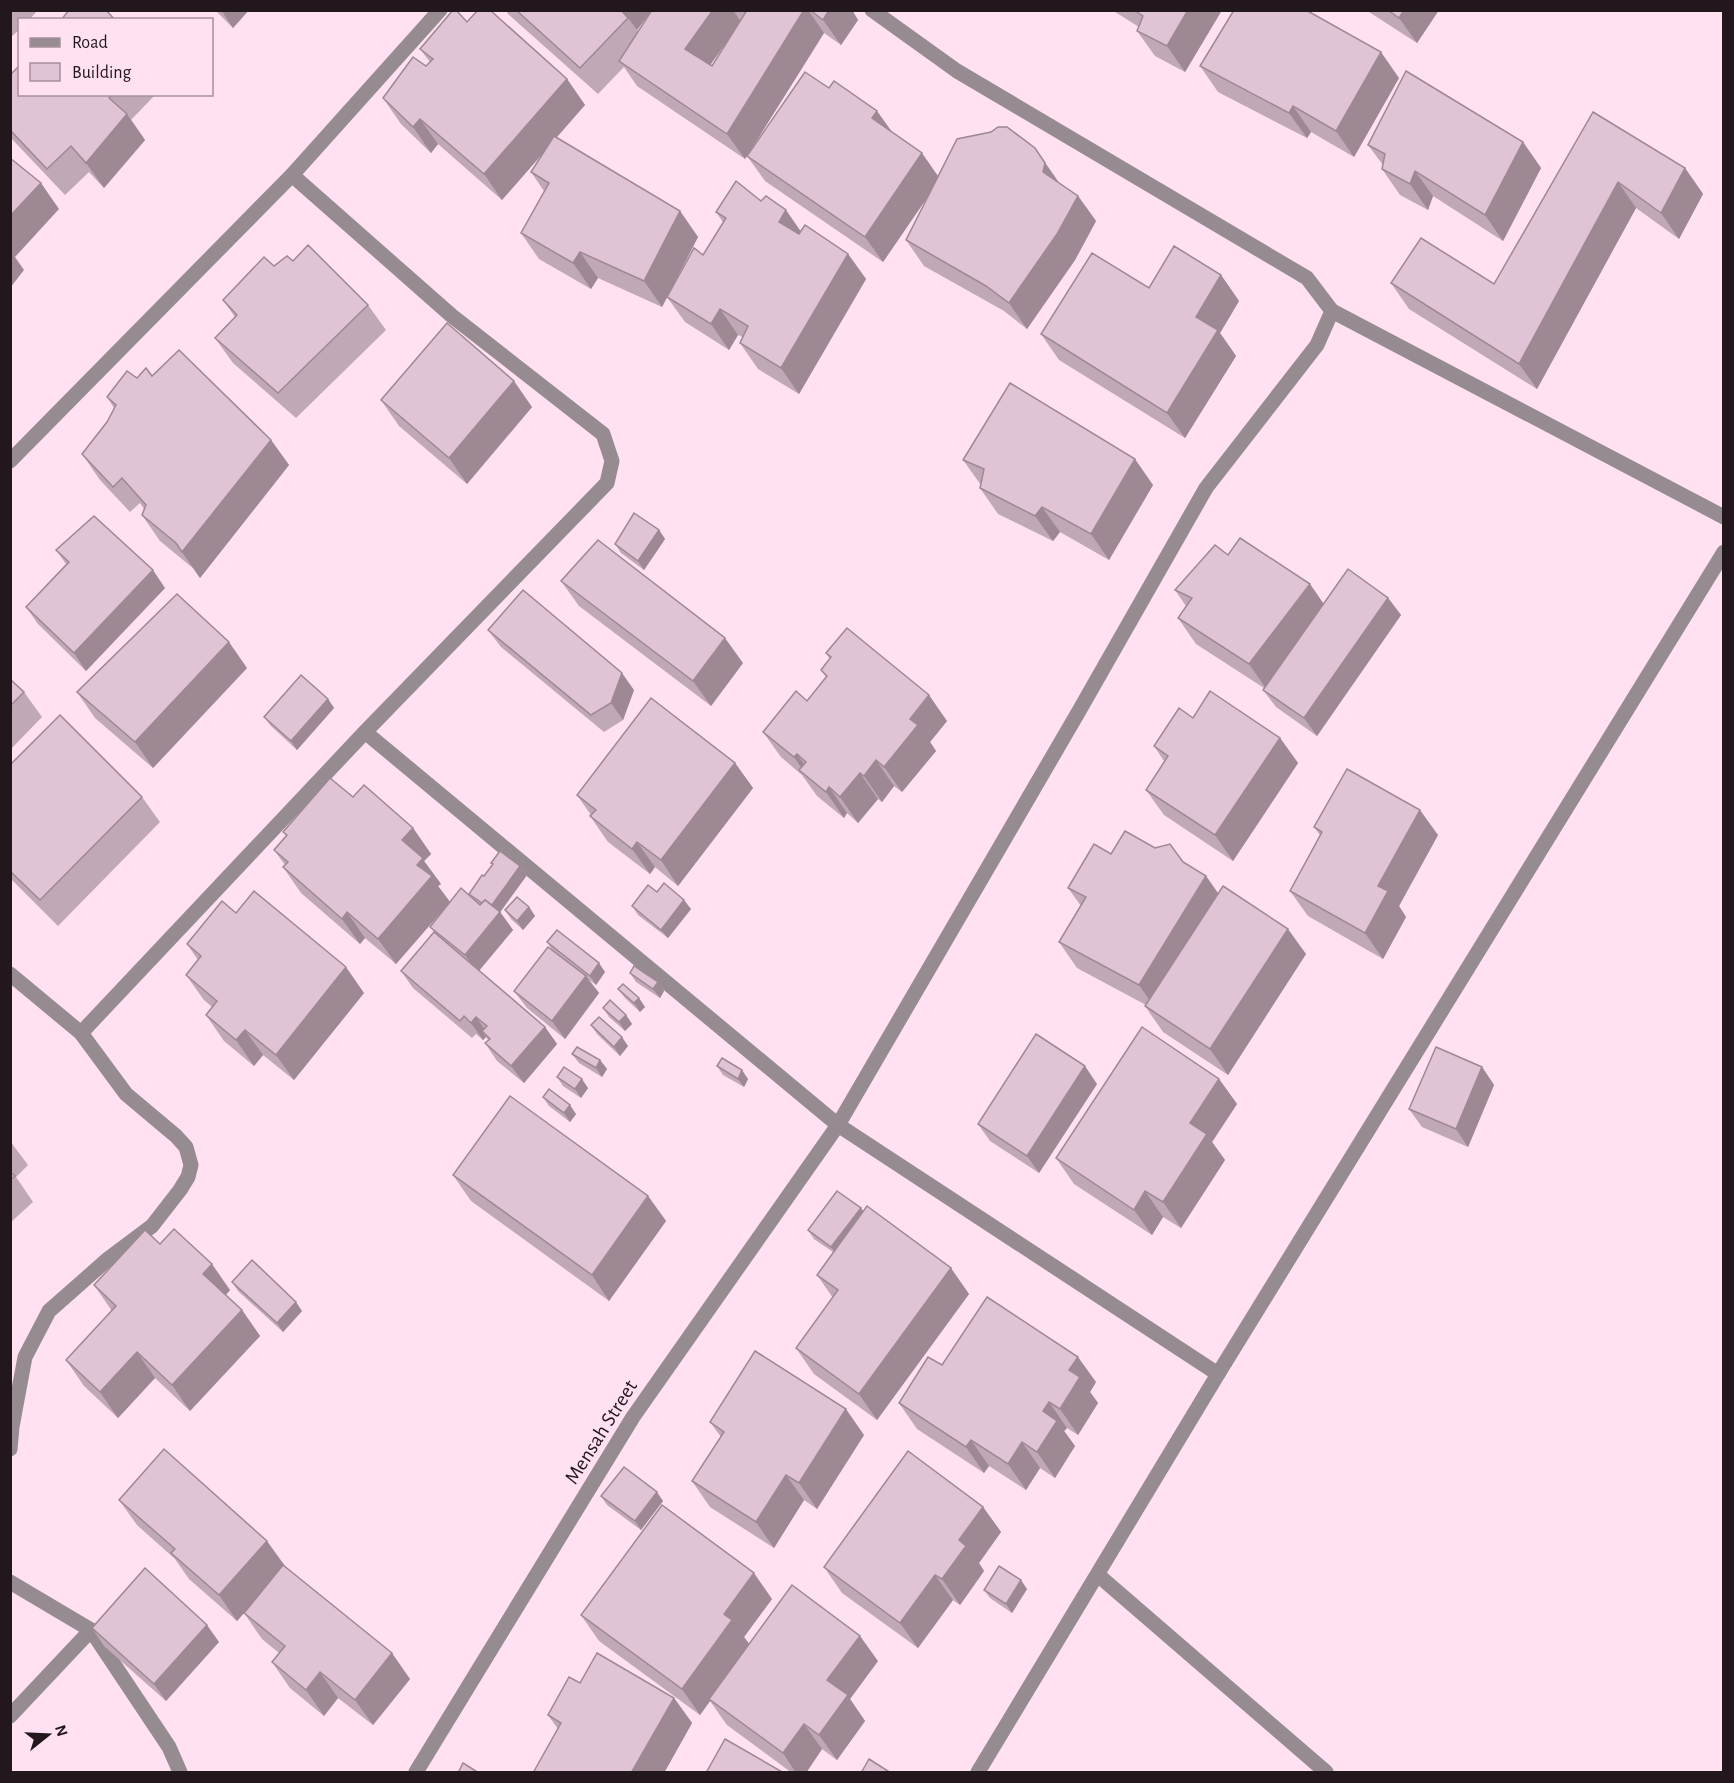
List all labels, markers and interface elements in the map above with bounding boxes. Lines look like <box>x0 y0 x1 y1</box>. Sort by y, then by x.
legend <box>18 18 213 96</box>
text: Road <box>72 34 108 52</box>
text: Building <box>72 64 132 82</box>
street label: Mensah Street <box>561 1376 641 1488</box>
north arrow <box>18 1705 78 1765</box>
text: N <box>52 1723 71 1738</box>

